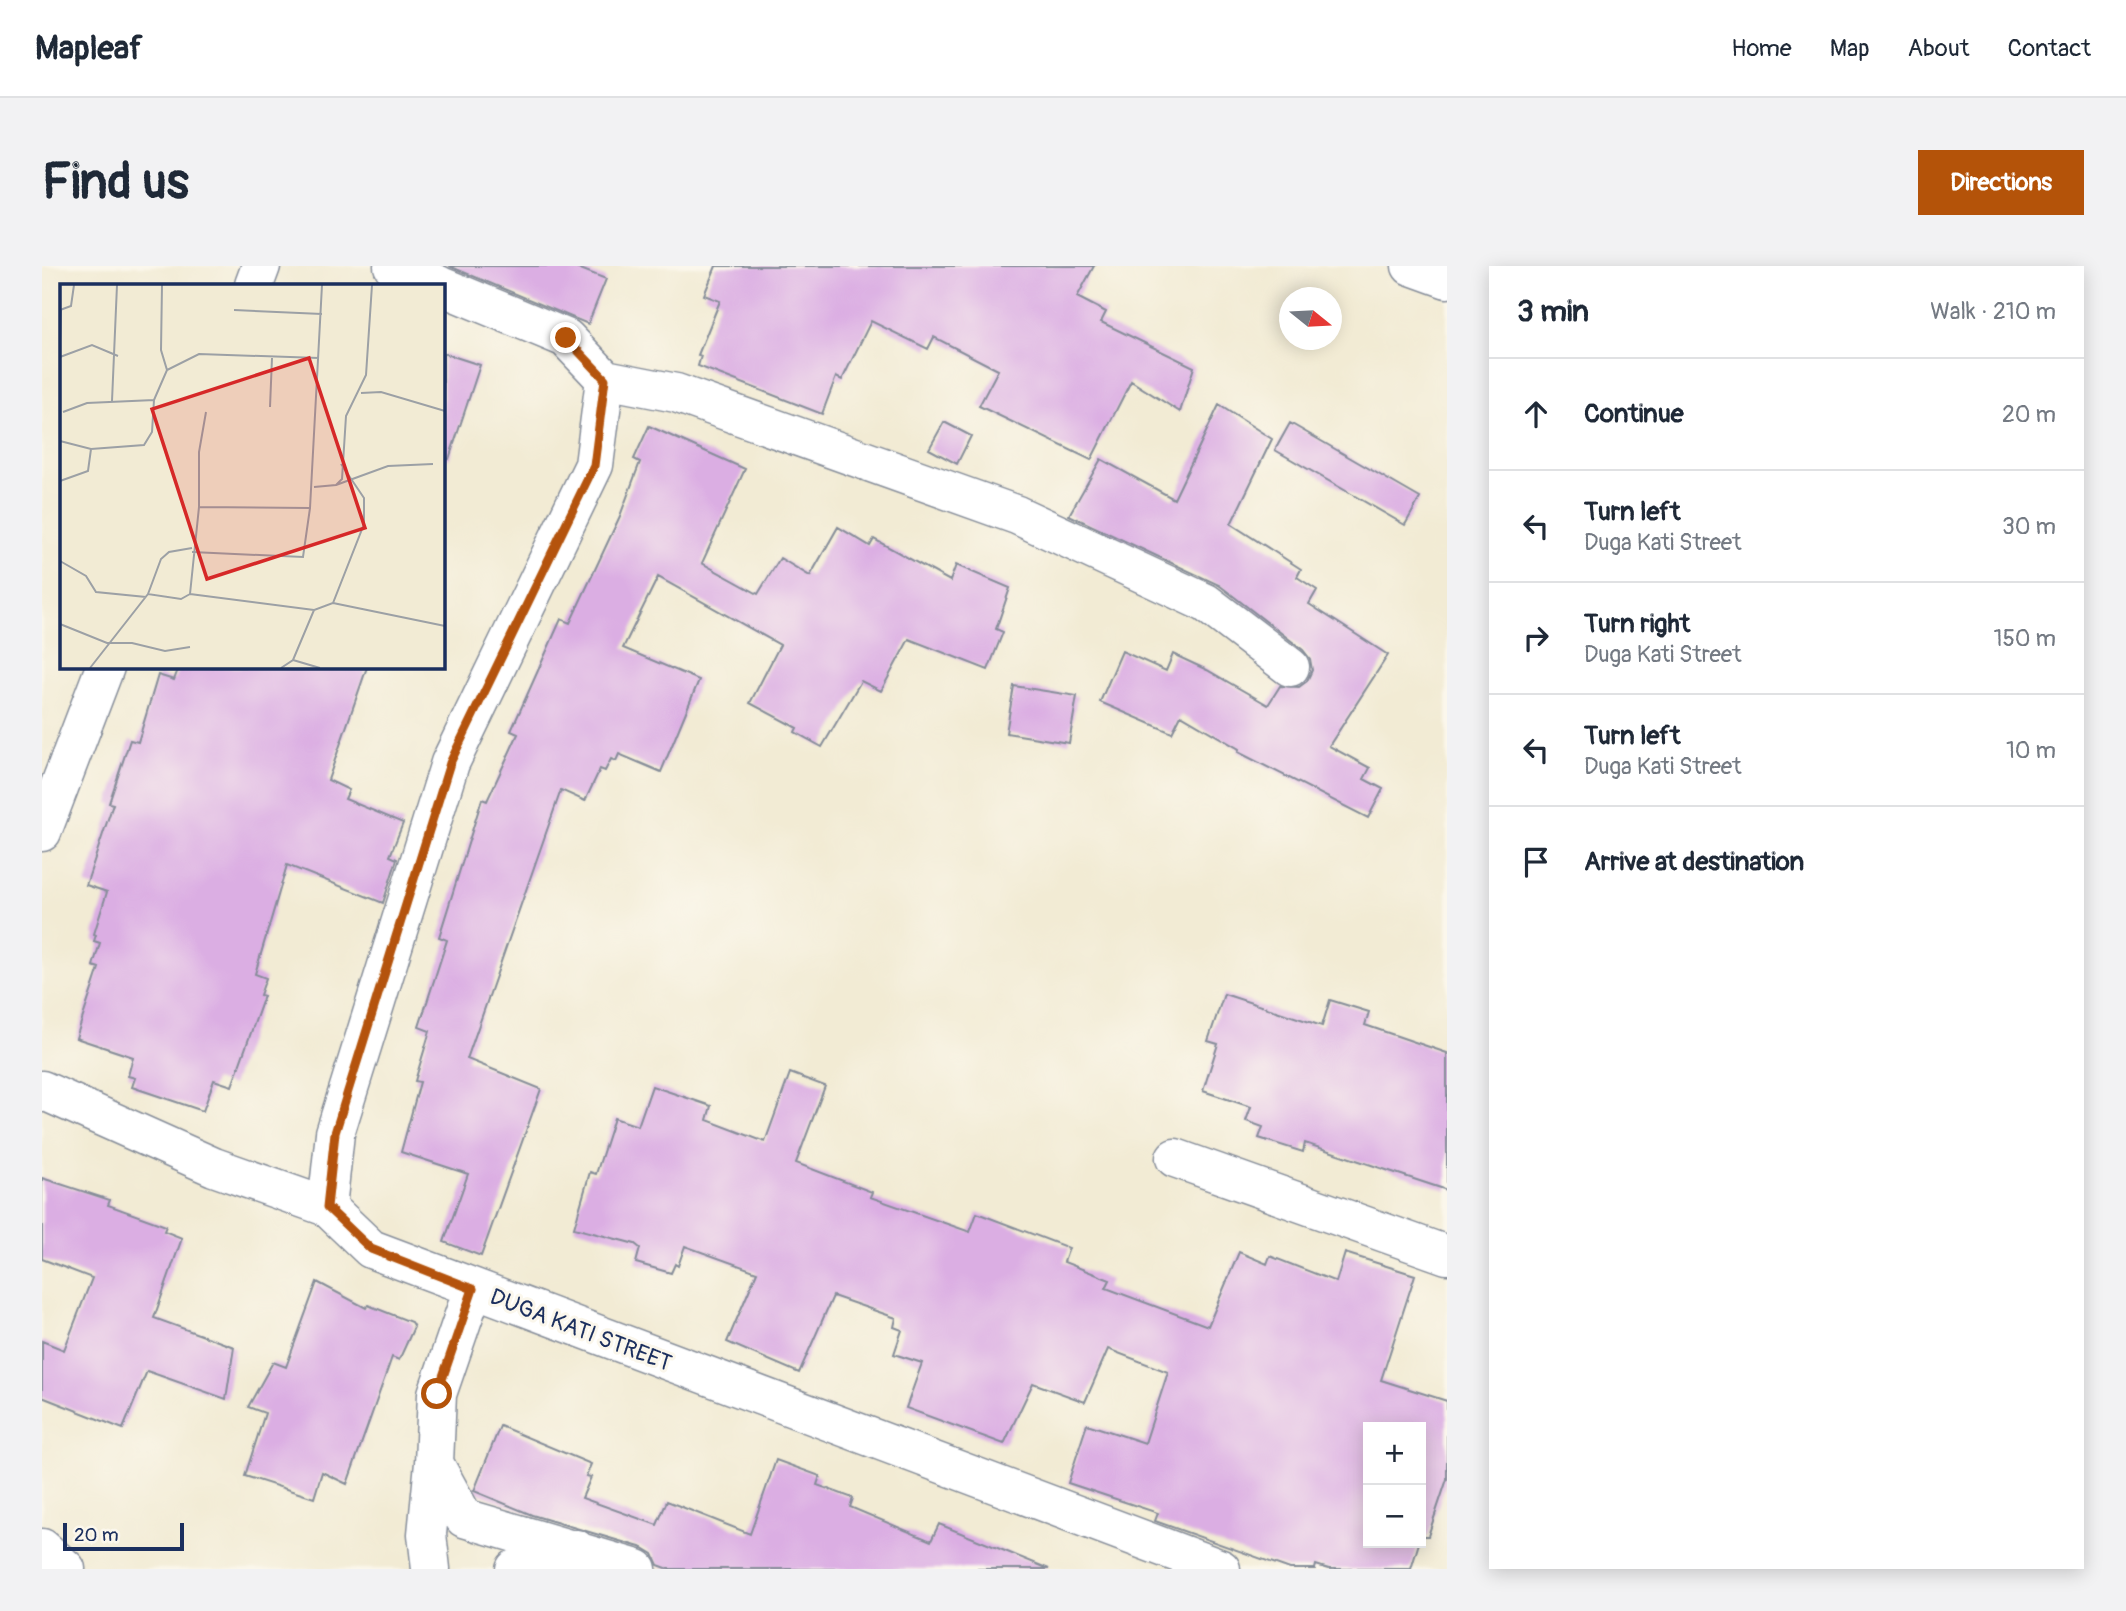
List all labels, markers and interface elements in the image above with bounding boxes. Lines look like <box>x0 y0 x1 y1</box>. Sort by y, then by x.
text: Mapleaf <box>35 28 143 69</box>
text: Home <box>1731 34 1792 63</box>
text: Map <box>1830 34 1870 63</box>
text: About <box>1908 34 1970 63</box>
text: Contact <box>2008 34 2091 63</box>
button: Directions <box>1918 150 2084 215</box>
text: Find us <box>42 152 189 213</box>
inset map <box>60 284 444 668</box>
north arrow <box>1279 287 1342 350</box>
text: 3 min <box>1517 293 1589 330</box>
text: Walk · 210 m <box>1930 297 2056 326</box>
route end <box>550 322 581 353</box>
icon: ahead <box>1517 395 1555 433</box>
text: Continue <box>1584 398 1684 430</box>
text: 20 m <box>2002 400 2056 429</box>
text: Turn left <box>1584 496 1680 528</box>
icon: left <box>1517 507 1555 545</box>
text: 30 m <box>2002 512 2056 541</box>
text: Duga Kati Street <box>1584 528 1741 557</box>
text: Turn right <box>1584 608 1690 640</box>
icon: right <box>1517 619 1555 657</box>
text: 150 m <box>1993 624 2056 653</box>
text: Duga Kati Street <box>1584 640 1741 669</box>
text: Turn left <box>1584 720 1680 752</box>
icon: left <box>1517 731 1555 769</box>
text: 10 m <box>2006 736 2056 765</box>
text: Duga Kati Street <box>1584 752 1741 781</box>
icon: arrive <box>1517 843 1555 881</box>
text: Arrive at destination <box>1584 846 1804 878</box>
street label: DUGA KATI STREET <box>486 1282 676 1378</box>
route start <box>421 1378 452 1409</box>
map controls <box>1363 1422 1426 1548</box>
button: + <box>1363 1422 1426 1485</box>
button: − <box>1363 1485 1426 1548</box>
scale bar <box>63 1520 184 1552</box>
text: 20 m <box>74 1523 119 1547</box>

